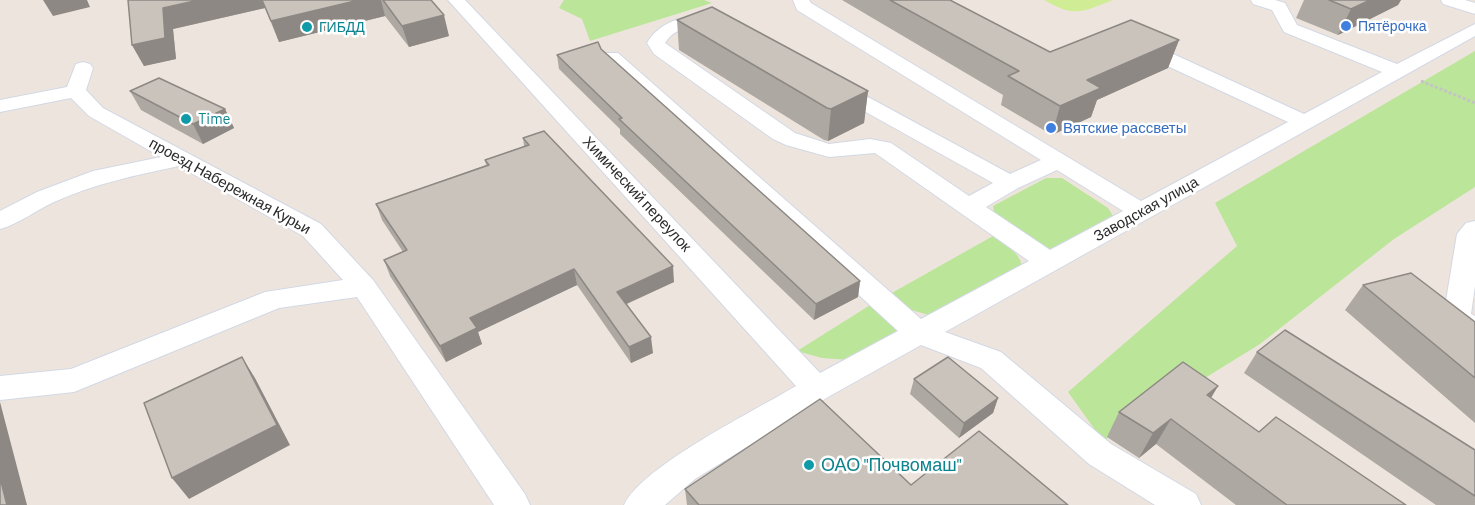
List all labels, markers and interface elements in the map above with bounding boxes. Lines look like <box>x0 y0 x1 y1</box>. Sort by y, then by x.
place label: Пятёрочка <box>1358 18 1427 34</box>
place label: ГИБДД <box>319 19 365 35</box>
marker: Пятёрочка <box>1339 19 1353 33</box>
marker: ГИБДД <box>300 20 314 34</box>
place label: Time <box>198 110 230 128</box>
marker: Time <box>179 112 193 126</box>
place label: Вятские рассветы <box>1063 119 1186 137</box>
marker: Вятские рассветы <box>1044 121 1058 135</box>
street label: Химический переулок <box>579 133 695 255</box>
street label: проезд Набережная Курьи <box>146 134 314 238</box>
street label: Заводская улица <box>1090 173 1202 245</box>
place label: ОАО "Почвомаш" <box>821 454 961 476</box>
marker: ОАО "Почвомаш" <box>802 458 816 472</box>

